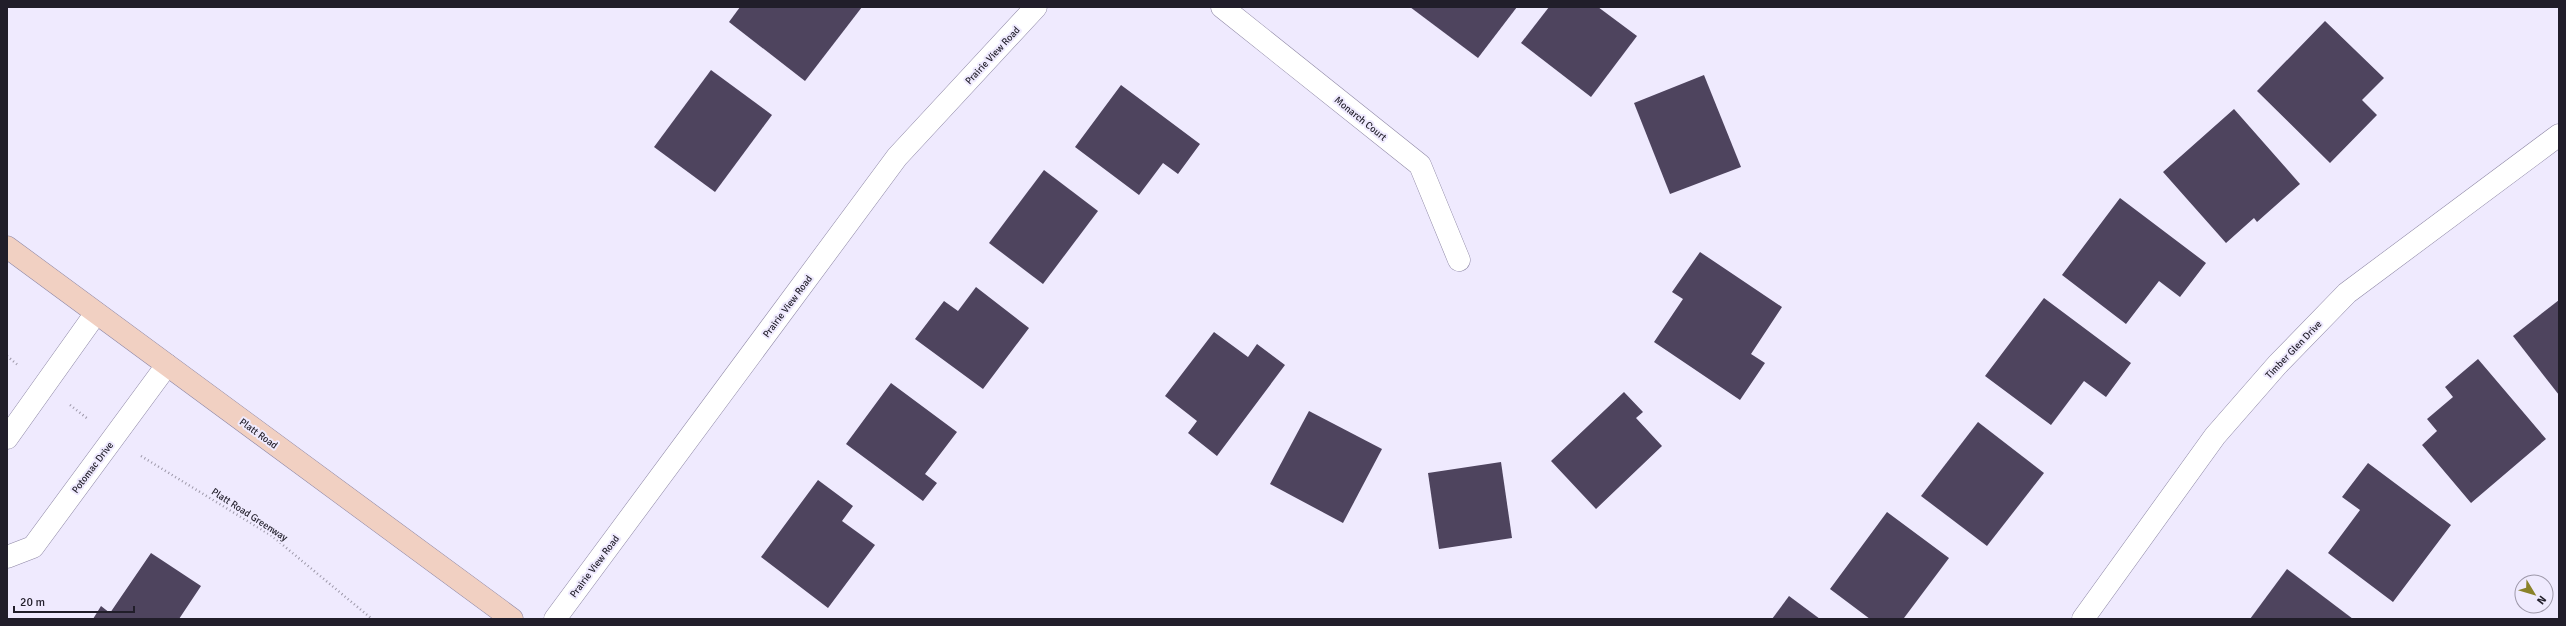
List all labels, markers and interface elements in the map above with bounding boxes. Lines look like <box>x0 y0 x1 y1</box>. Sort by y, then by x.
street label: Prairie View Road <box>963 24 1023 87</box>
street label: Monarch Court <box>1332 94 1389 144</box>
street label: Prairie View Road <box>760 273 815 340</box>
street label: Timber Glen Drive <box>2263 318 2324 381</box>
street label: Platt Road <box>237 416 280 452</box>
street label: Potomac Drive <box>70 439 116 496</box>
street label: Platt Road Greenway <box>209 486 290 544</box>
street label: Prairie View Road <box>567 533 622 600</box>
north arrow <box>2514 574 2554 614</box>
scale bar <box>14 588 134 614</box>
text: N <box>2534 593 2549 607</box>
text: 20 m <box>20 595 45 610</box>

